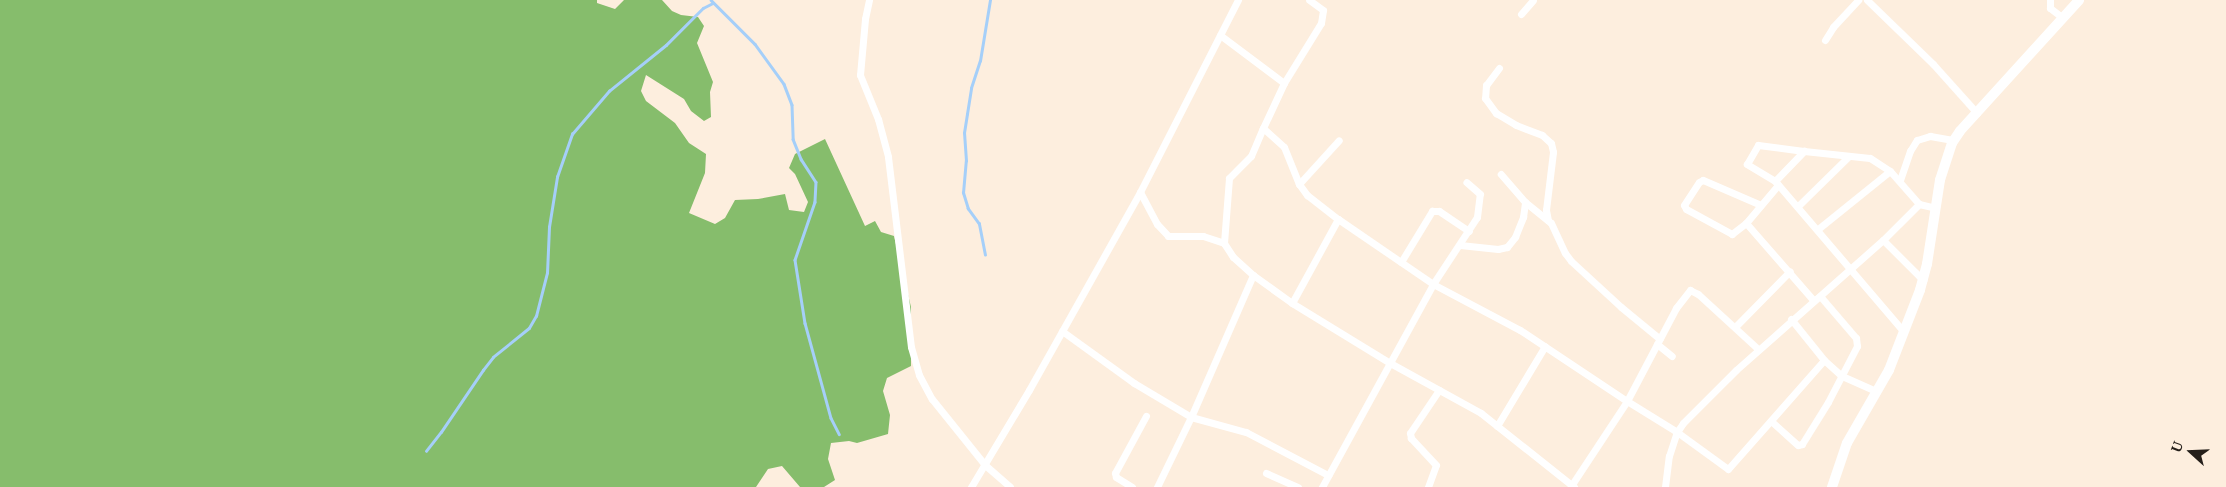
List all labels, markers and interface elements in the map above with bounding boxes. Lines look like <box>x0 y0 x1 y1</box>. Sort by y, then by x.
north arrow <box>2166 427 2216 477</box>
text: U <box>2166 439 2187 455</box>

